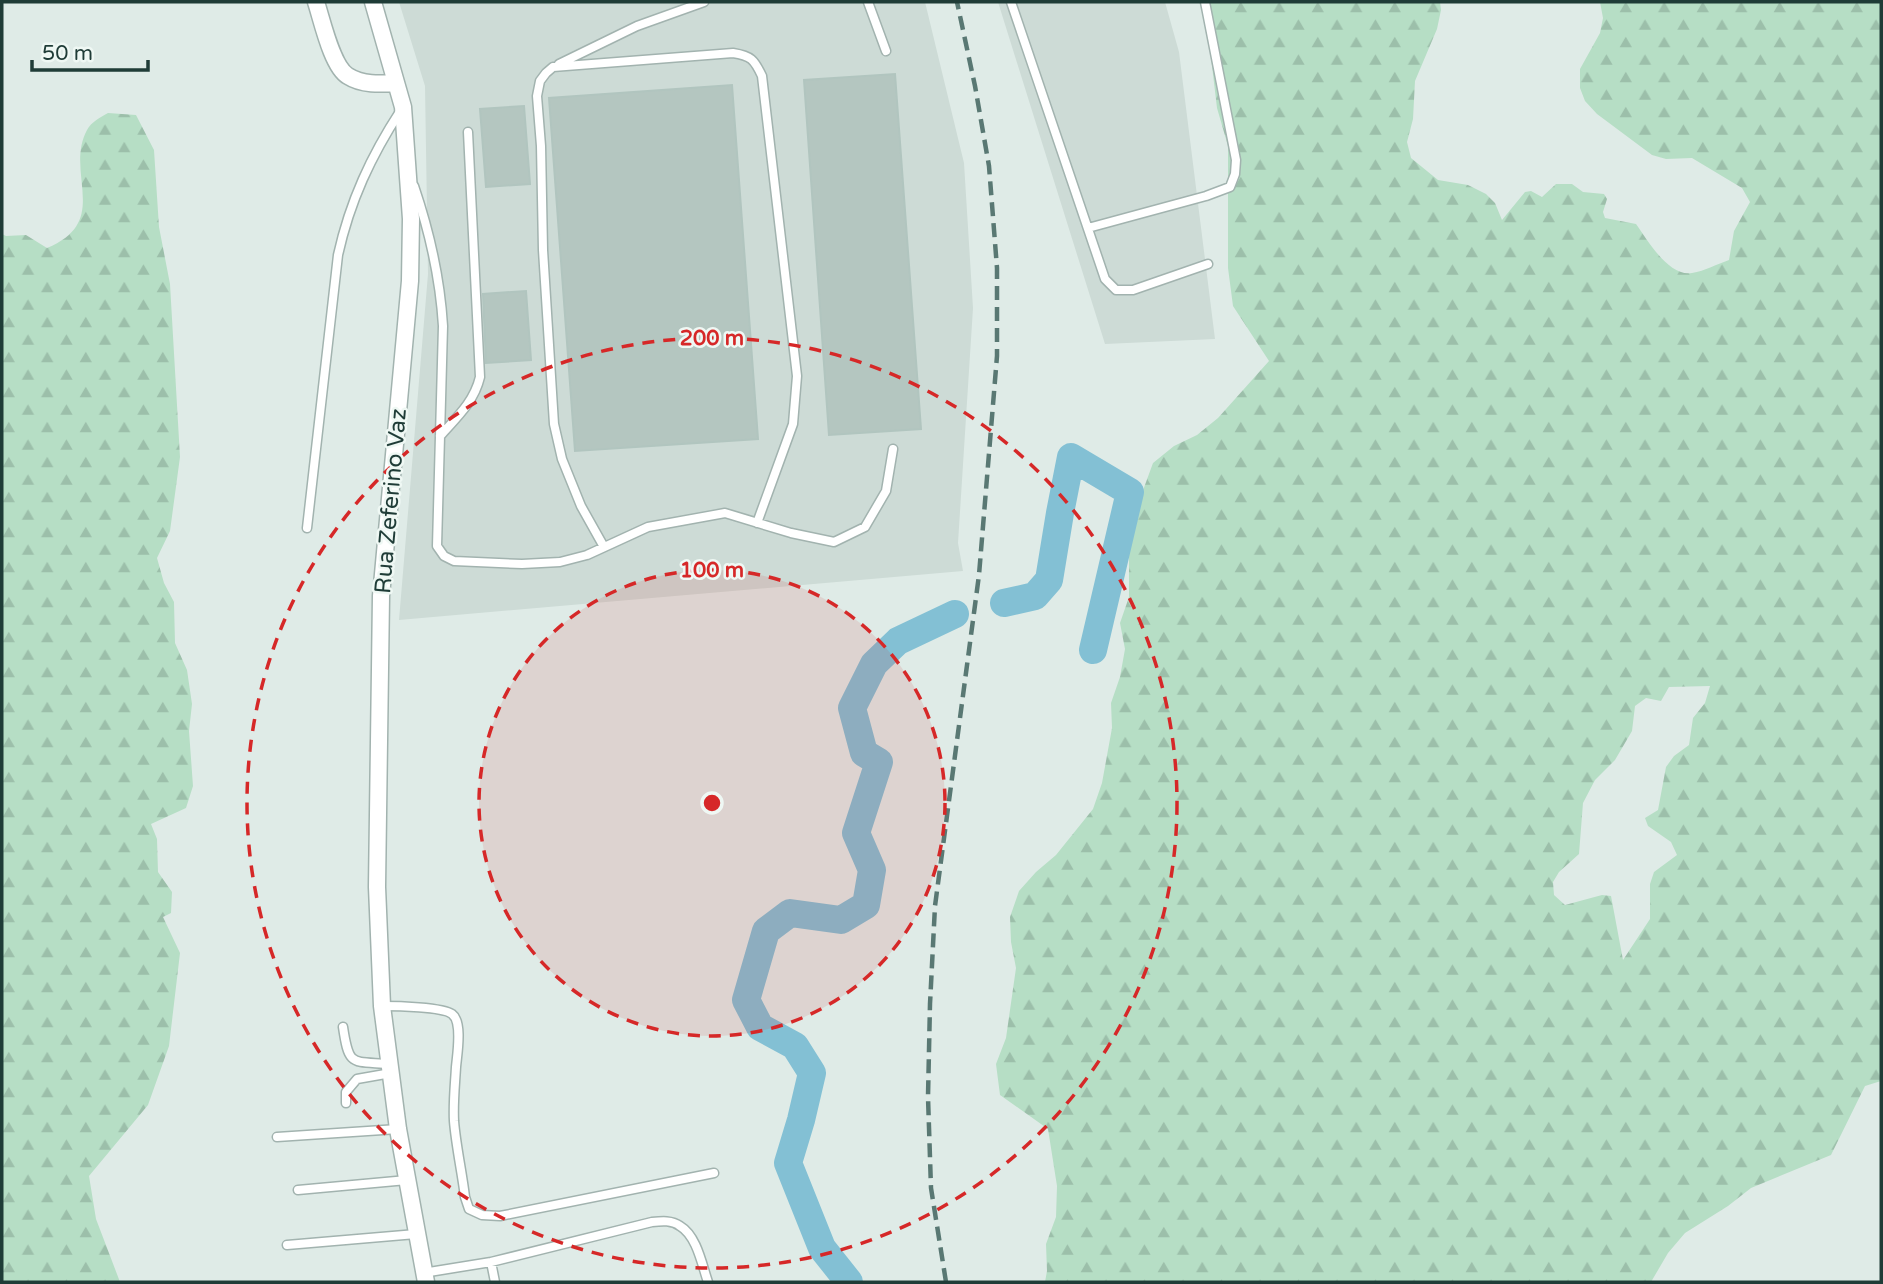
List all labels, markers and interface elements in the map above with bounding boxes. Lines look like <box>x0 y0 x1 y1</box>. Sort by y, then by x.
scale bar <box>32 28 147 72</box>
text: 50 m <box>42 41 93 66</box>
text: 200 m <box>680 326 744 351</box>
street label: Rua Zeferino Vaz <box>369 407 413 595</box>
text: 100 m <box>680 558 744 583</box>
centre of rings <box>700 791 724 815</box>

